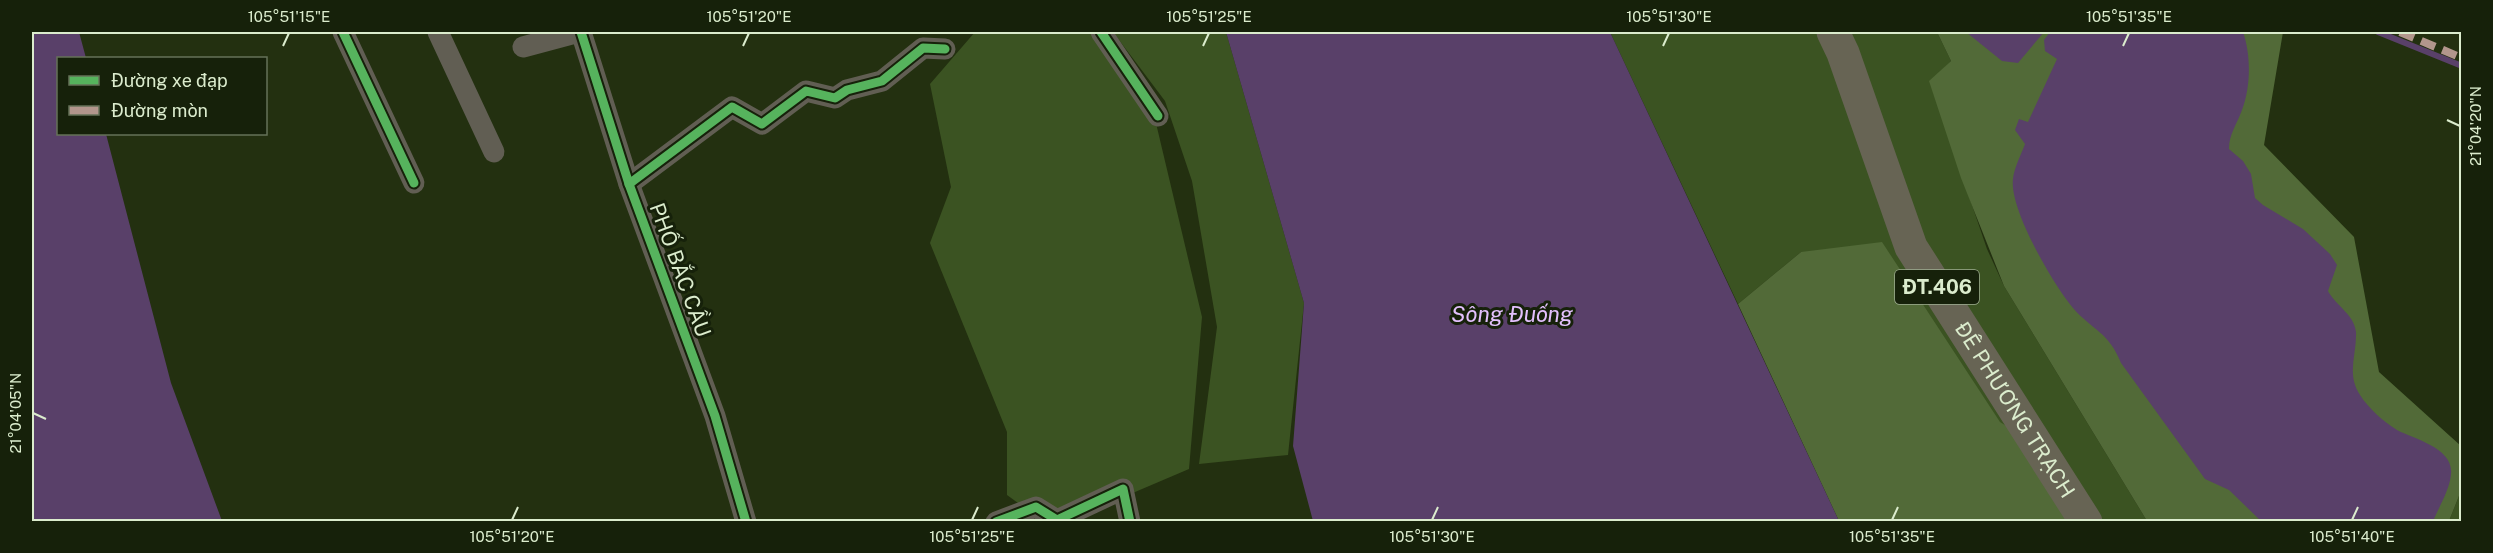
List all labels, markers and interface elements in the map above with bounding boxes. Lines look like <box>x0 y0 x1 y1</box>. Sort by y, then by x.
text: 105°51'15"E <box>248 8 330 25</box>
text: 105°51'20"E <box>706 8 792 25</box>
text: 105°51'25"E <box>1166 8 1252 25</box>
text: 105°51'30"E <box>1626 8 1712 25</box>
text: 105°51'35"E <box>2086 8 2172 25</box>
legend <box>57 57 267 135</box>
text: Đường xe đạp <box>111 70 228 91</box>
text: 21°04'20"N <box>2467 86 2484 166</box>
text: Đường mòn <box>111 100 208 121</box>
street label: PHỐ BẮC CẦU <box>645 199 718 340</box>
road number: ĐT.406 <box>1895 270 1979 304</box>
water label: Sông Đuống <box>1451 301 1574 327</box>
street label: ĐÊ PHƯƠNG TRẠCH <box>1950 317 2080 502</box>
text: 21°04'05"N <box>7 373 24 453</box>
text: 105°51'20"E <box>469 528 555 545</box>
text: 105°51'25"E <box>929 528 1015 545</box>
text: 105°51'30"E <box>1389 528 1475 545</box>
text: 105°51'35"E <box>1849 528 1935 545</box>
text: 105°51'40"E <box>2309 528 2395 545</box>

